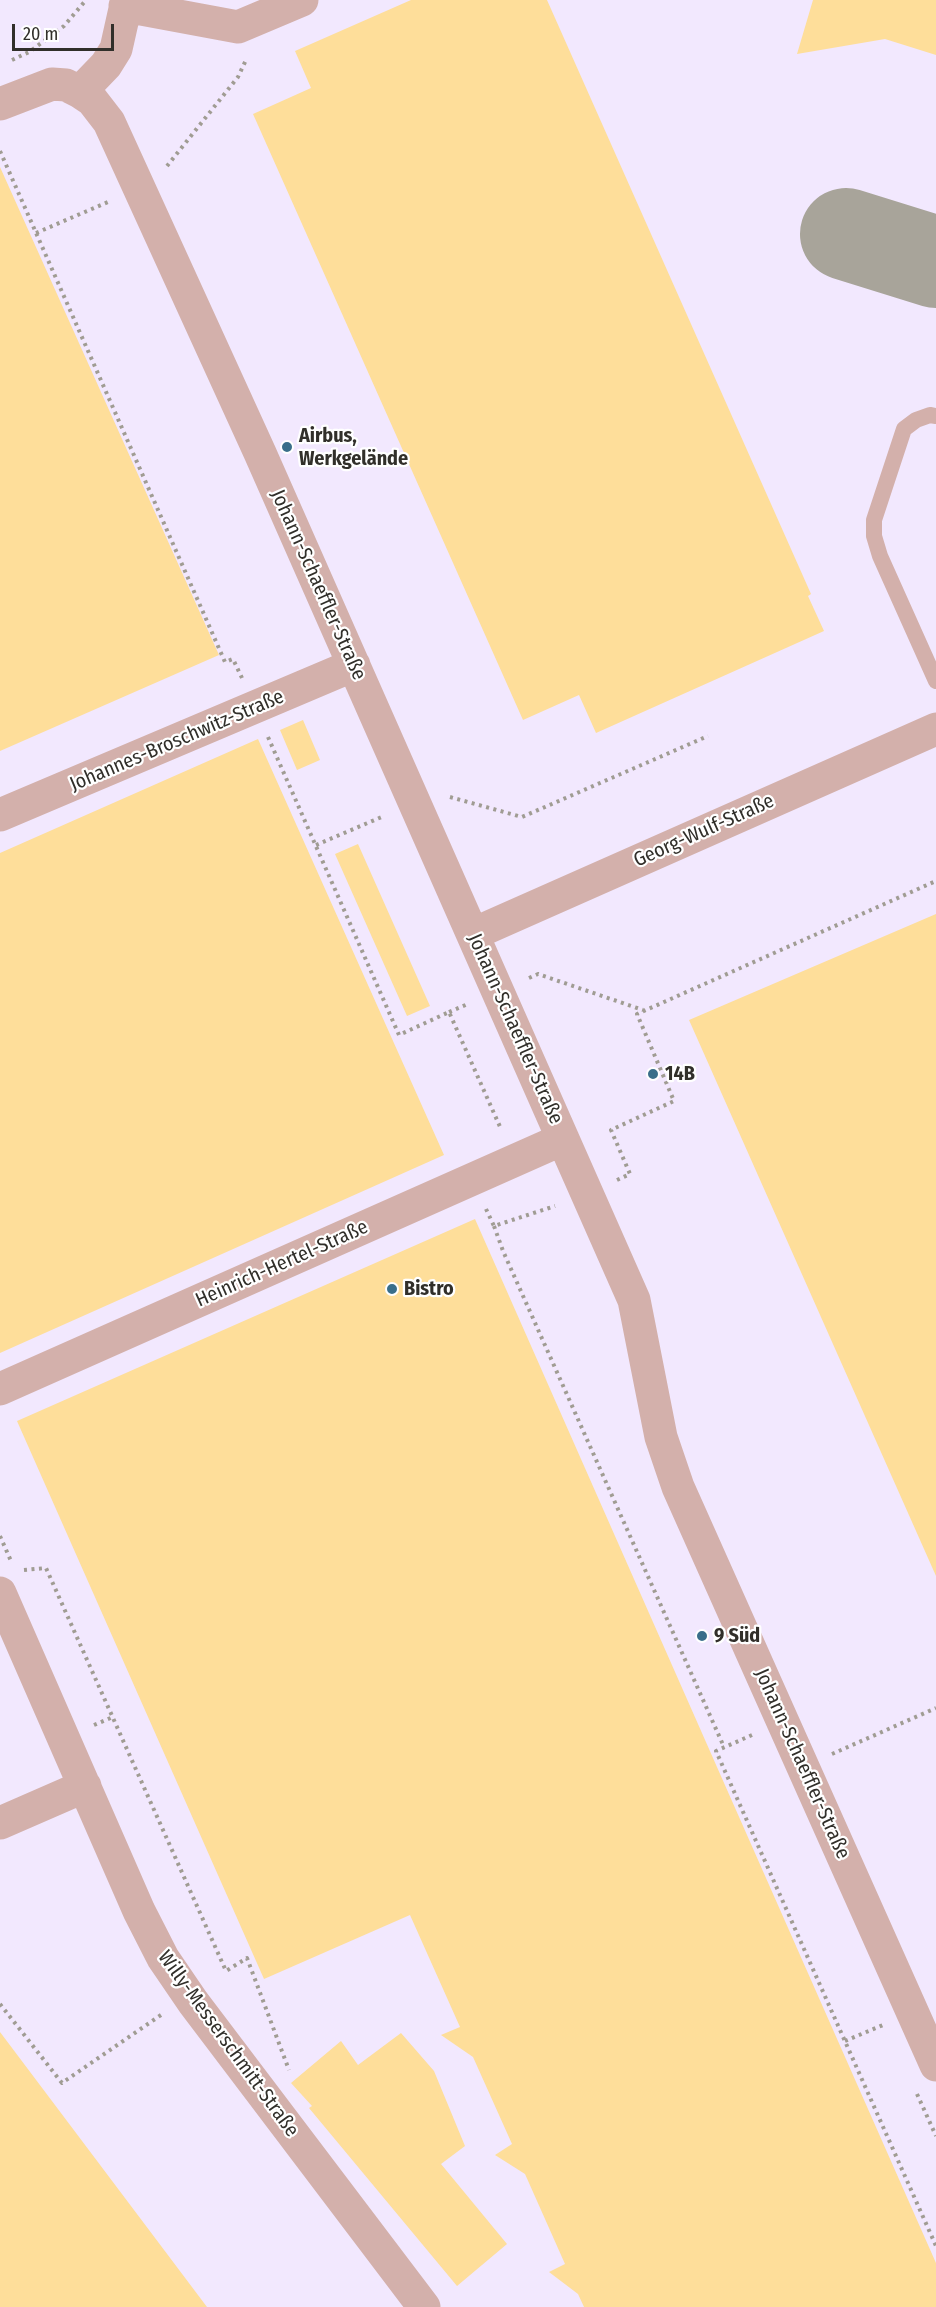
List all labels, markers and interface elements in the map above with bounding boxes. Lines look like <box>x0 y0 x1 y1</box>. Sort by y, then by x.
scale bar <box>15 12 117 50</box>
text: 20 m <box>23 23 58 45</box>
place label: Airbus, Werkgelände <box>299 424 408 471</box>
marker: Airbus, Werkgelände <box>280 440 294 454</box>
street label: Johann-Schaeffler-Straße <box>265 486 371 684</box>
street label: Johannes-Broschwitz-Straße <box>66 685 288 797</box>
street label: Georg-Wulf-Straße <box>630 789 778 873</box>
street label: Johann-Schaeffler-Straße <box>462 930 568 1128</box>
place label: 14B <box>665 1062 695 1086</box>
marker: 14B <box>646 1067 660 1081</box>
street label: Heinrich-Hertel-Straße <box>192 1215 372 1313</box>
place label: Bistro <box>404 1277 454 1301</box>
marker: Bistro <box>385 1282 399 1296</box>
place label: 9 Süd <box>714 1624 760 1648</box>
marker: 9 Süd <box>695 1629 709 1643</box>
street label: Johann-Schaeffler-Straße <box>749 1665 855 1863</box>
street label: Willy-Messerschmitt-Straße <box>152 1946 304 2142</box>

